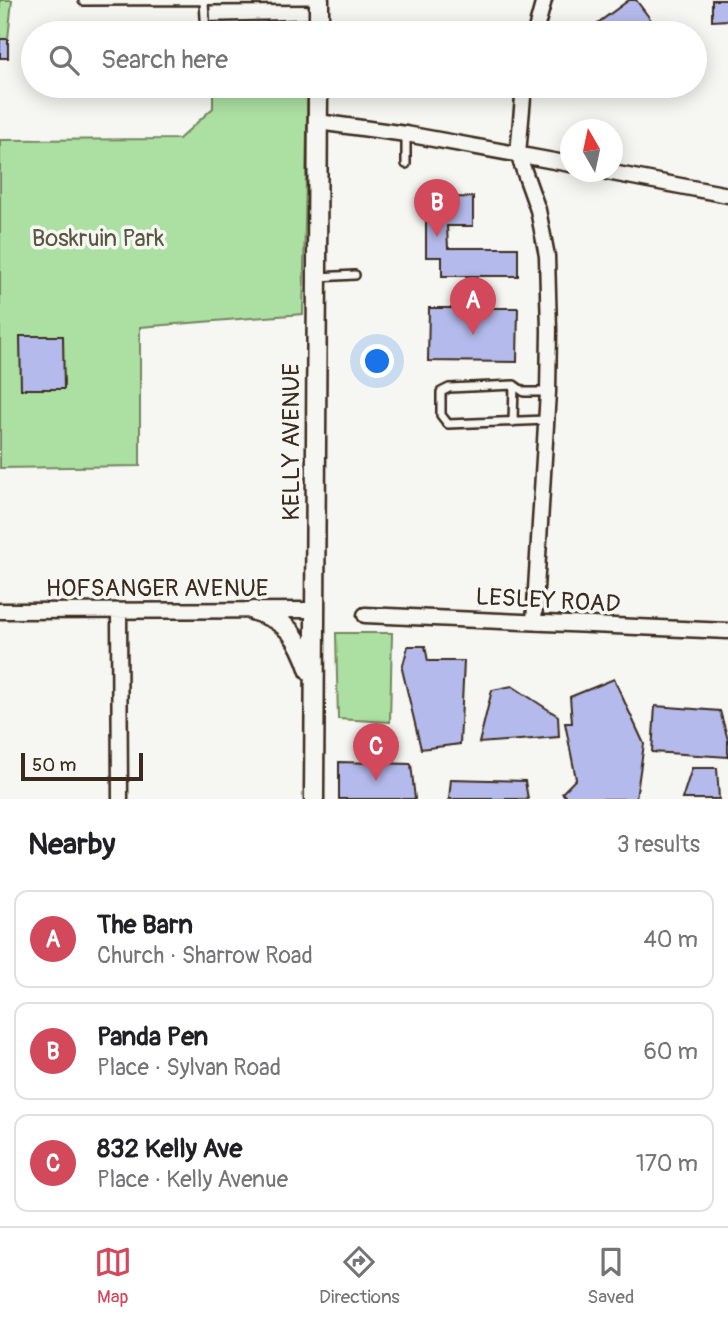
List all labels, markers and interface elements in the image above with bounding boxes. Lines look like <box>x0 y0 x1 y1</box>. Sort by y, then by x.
search box <box>21 21 707 98</box>
icon: search <box>45 41 83 79</box>
text: Search here <box>101 44 228 76</box>
north arrow <box>560 119 623 182</box>
pin: B <box>414 179 460 237</box>
park label: Boskruin Park <box>32 224 164 253</box>
pin: A <box>450 277 496 335</box>
your location <box>360 344 394 378</box>
street label: KELLY AVENUE <box>277 363 306 521</box>
street label: HOFSANGER AVENUE <box>46 574 268 603</box>
street label: LESLEY ROAD <box>475 582 621 619</box>
pin: C <box>353 723 399 781</box>
scale bar <box>21 750 144 782</box>
text: 50 m <box>32 753 76 777</box>
text: Nearby <box>28 826 115 863</box>
text: 3 results <box>617 830 700 859</box>
text: The Barn <box>97 909 193 941</box>
text: A <box>46 925 60 954</box>
text: 40 m <box>644 925 698 954</box>
text: Church · Sharrow Road <box>97 941 313 970</box>
text: Panda Pen <box>97 1021 208 1053</box>
text: B <box>46 1037 60 1066</box>
text: 60 m <box>643 1037 698 1066</box>
text: Place · Sylvan Road <box>97 1053 281 1082</box>
text: 832 Kelly Ave <box>97 1133 242 1165</box>
text: C <box>46 1149 60 1178</box>
text: 170 m <box>636 1149 698 1178</box>
text: Place · Kelly Avenue <box>97 1165 288 1194</box>
tab: Map <box>94 1243 132 1309</box>
tab: Directions <box>319 1243 400 1309</box>
tab: Saved <box>587 1243 634 1309</box>

